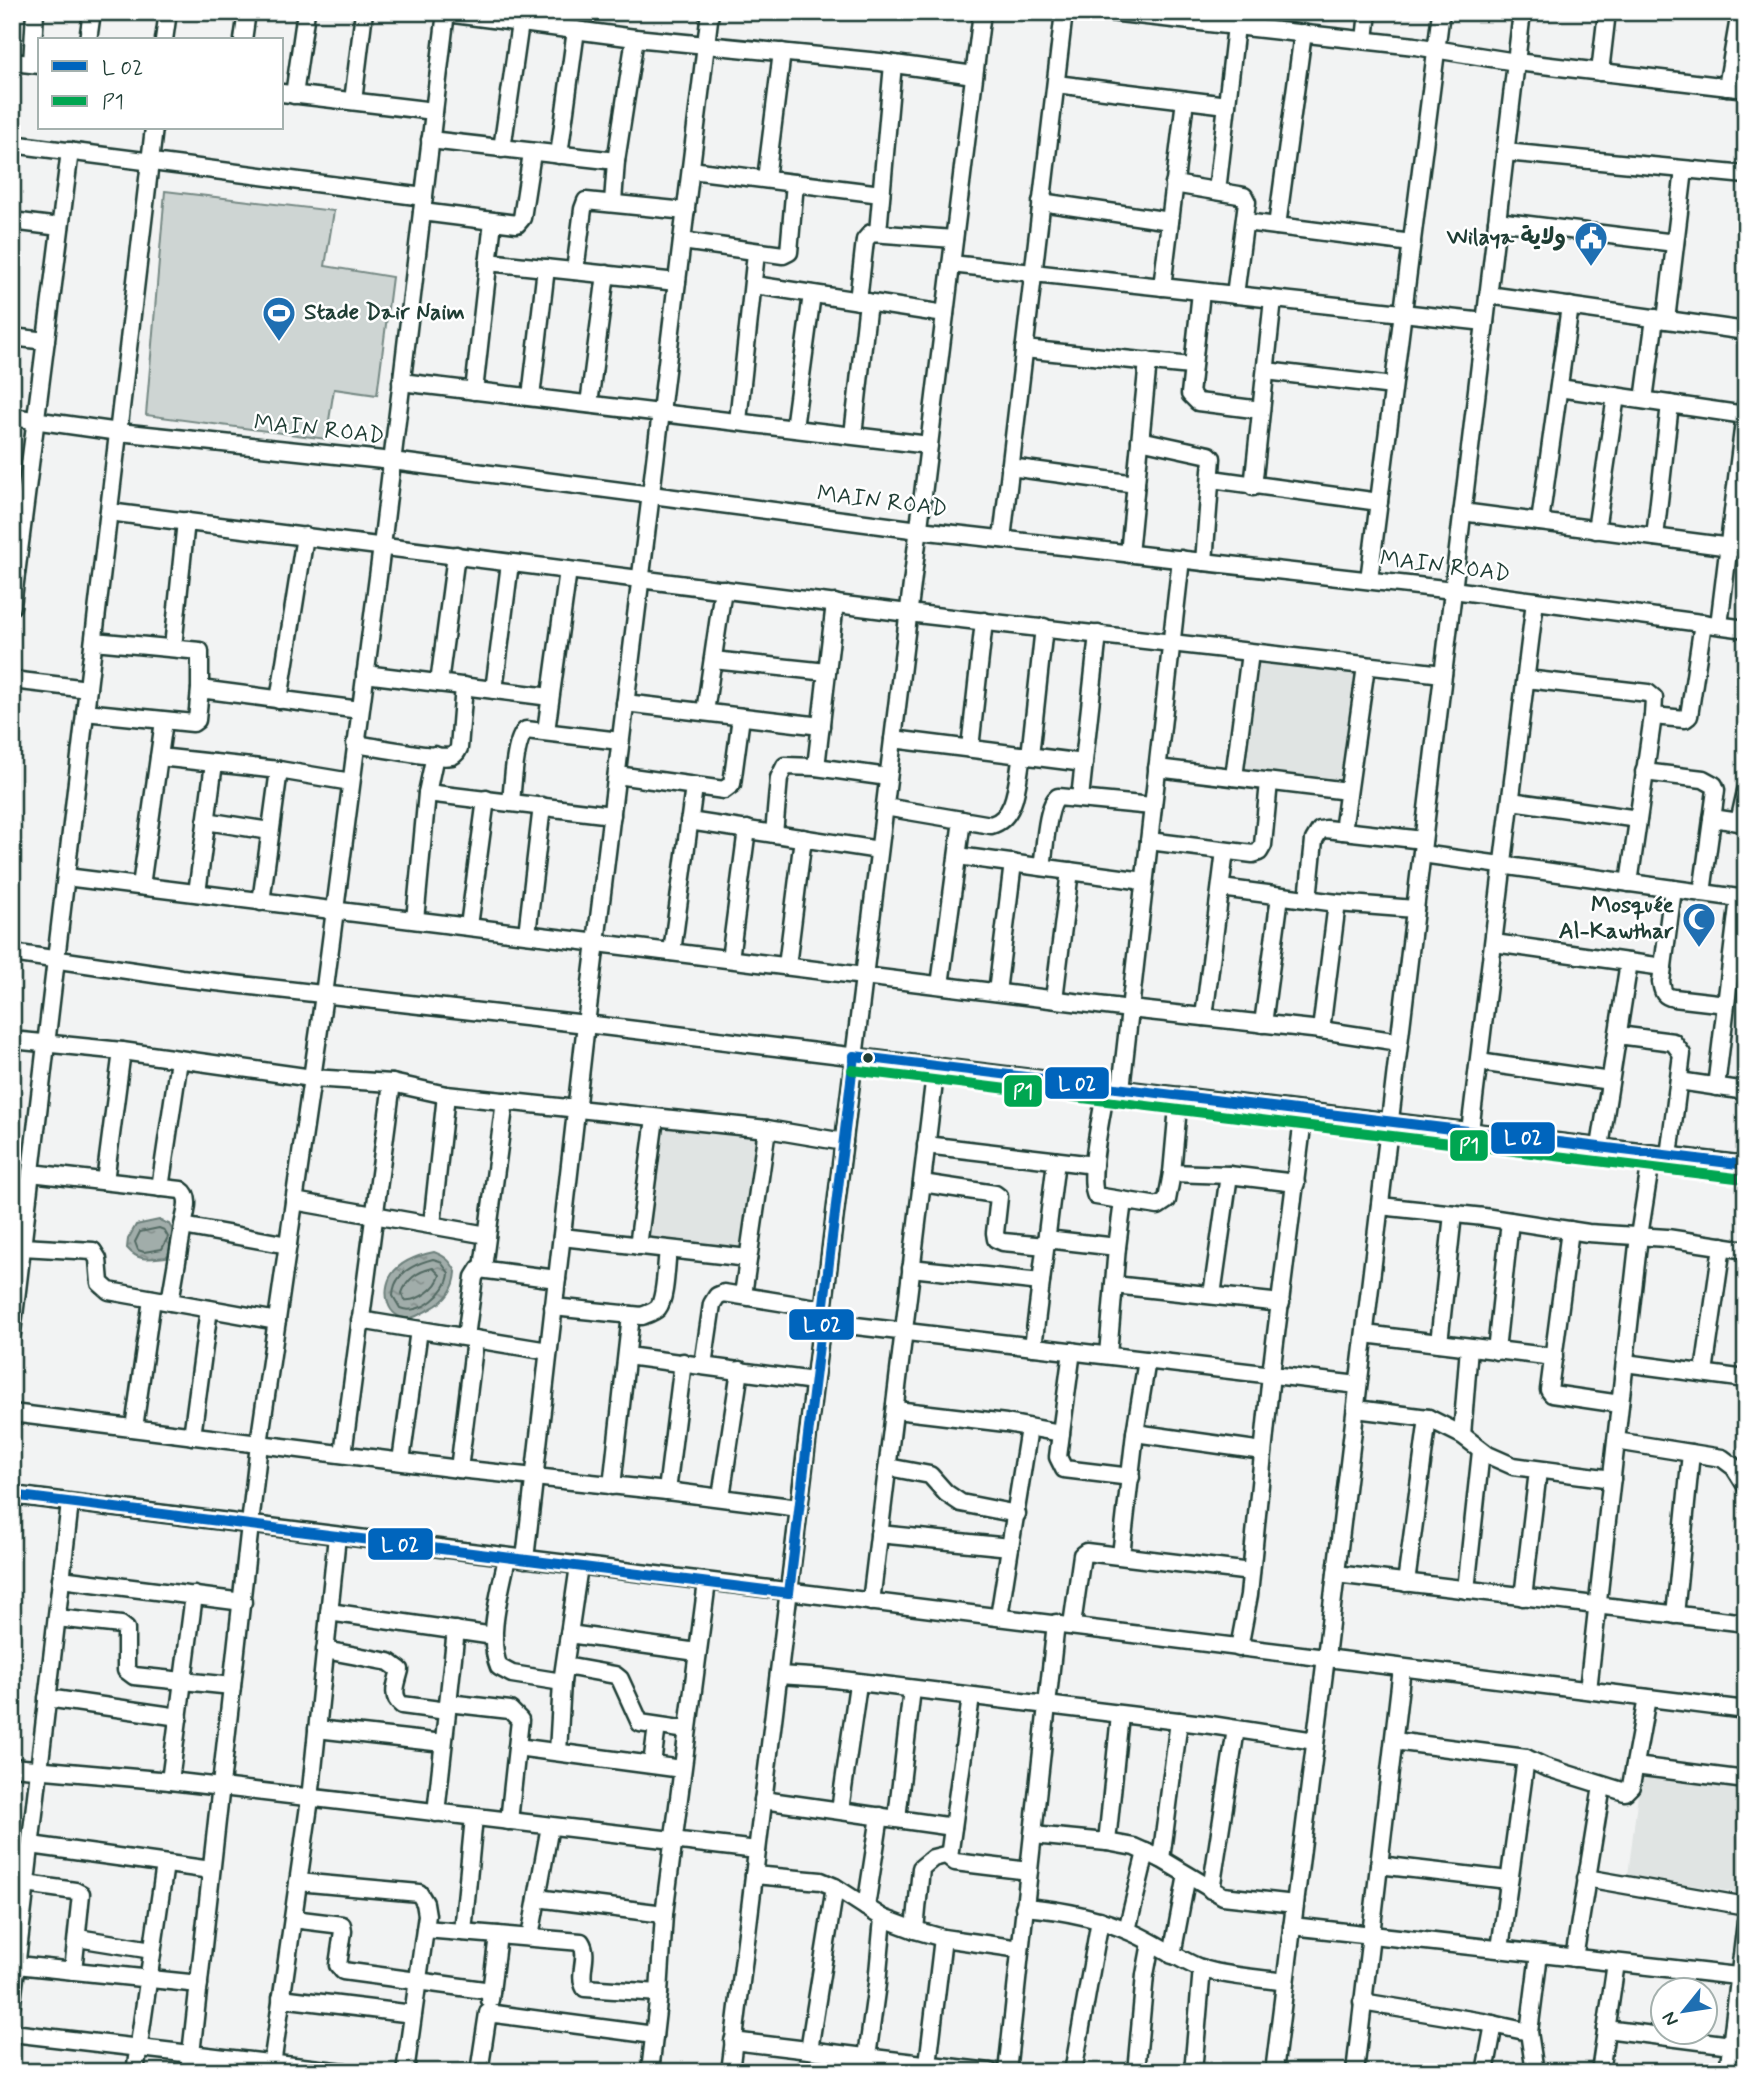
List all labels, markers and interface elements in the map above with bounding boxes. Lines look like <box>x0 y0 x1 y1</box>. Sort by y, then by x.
legend <box>38 38 284 130</box>
text: L 02 <box>102 54 143 82</box>
text: P1 <box>102 88 124 116</box>
public building icon: Wilaya ولاية <box>1572 219 1610 268</box>
place label: Wilaya ولاية <box>1446 223 1566 253</box>
sports icon: Stade Dair Naim <box>260 294 298 343</box>
place label: Stade Dair Naim <box>304 298 465 328</box>
street label: MAIN ROAD <box>252 408 386 452</box>
street label: MAIN ROAD <box>815 479 949 525</box>
street label: MAIN ROAD <box>1378 544 1512 590</box>
place label: Mosquée Al-Kawthar <box>1559 891 1675 947</box>
mosque icon: Mosquée Al-Kawthar <box>1680 900 1718 949</box>
unlabelled marker <box>861 1051 875 1065</box>
line badge: L 02 <box>1044 1066 1110 1100</box>
text: L 02 <box>1058 1072 1096 1097</box>
line badge: P1 <box>1003 1074 1043 1108</box>
text: P1 <box>1013 1080 1033 1105</box>
line badge: L 02 <box>1490 1121 1556 1155</box>
text: L 02 <box>1504 1126 1542 1151</box>
line badge: P1 <box>1449 1129 1489 1162</box>
text: P1 <box>1459 1134 1479 1159</box>
line badge: L 02 <box>788 1308 855 1341</box>
text: L 02 <box>803 1313 841 1338</box>
line badge: L 02 <box>367 1527 434 1561</box>
text: L 02 <box>381 1533 419 1558</box>
north arrow <box>1650 1976 1720 2046</box>
text: N <box>1657 2007 1685 2030</box>

